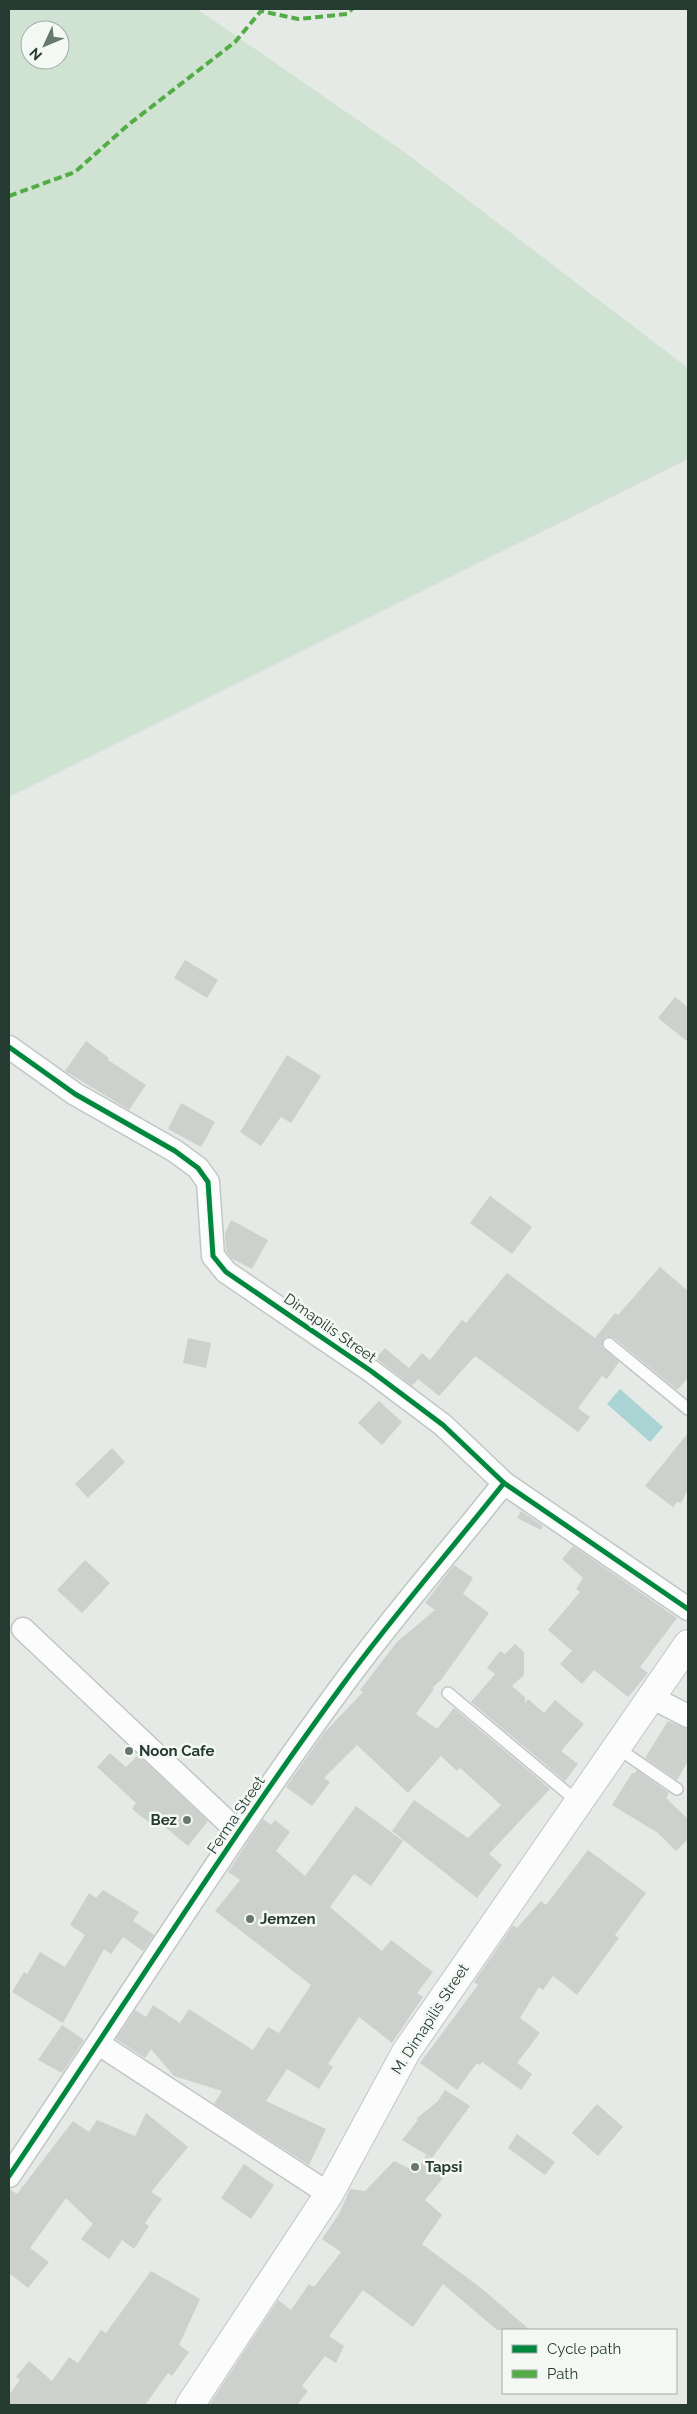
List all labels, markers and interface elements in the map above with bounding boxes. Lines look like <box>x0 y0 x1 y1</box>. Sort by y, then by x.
north arrow <box>20 20 70 70</box>
text: N <box>26 45 45 63</box>
street label: Dimapilis Street <box>280 1290 380 1366</box>
place label: Noon Cafe <box>139 1742 214 1760</box>
marker: Noon Cafe <box>123 1745 135 1757</box>
street label: Ferma Street <box>203 1773 269 1857</box>
place label: Bez <box>151 1811 177 1829</box>
marker: Bez <box>181 1814 193 1826</box>
place label: Jemzen <box>260 1910 316 1928</box>
marker: Jemzen <box>244 1913 256 1925</box>
street label: M. Dimapilis Street <box>388 1960 472 2078</box>
place label: Tapsi <box>425 2158 462 2176</box>
marker: Tapsi <box>409 2161 421 2173</box>
legend <box>502 2329 677 2394</box>
text: Cycle path <box>547 2340 621 2358</box>
text: Path <box>547 2365 578 2383</box>

